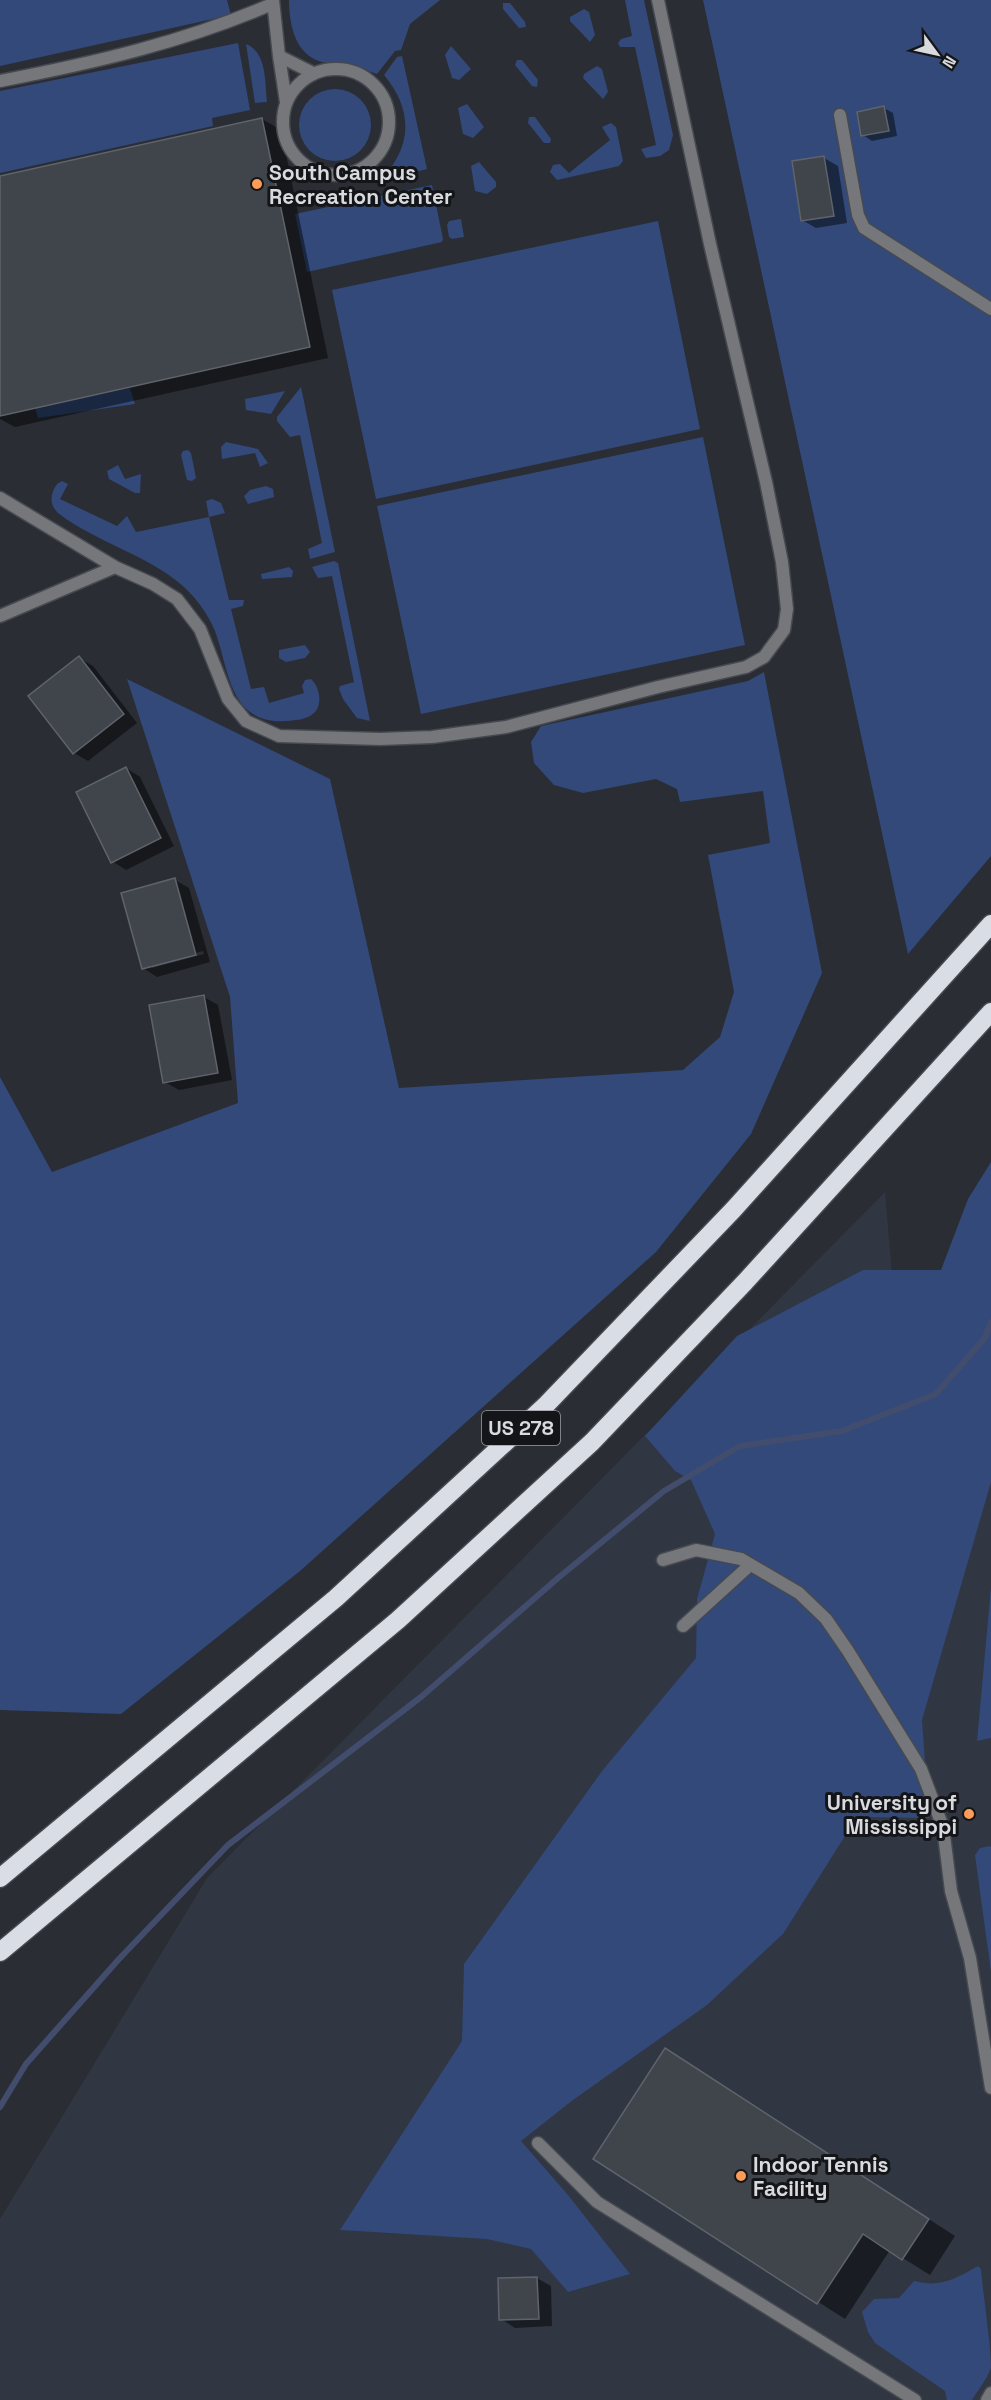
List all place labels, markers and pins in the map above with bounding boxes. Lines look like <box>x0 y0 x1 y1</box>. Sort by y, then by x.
place label: South Campus Recreation Center <box>269 159 452 210</box>
marker: South Campus Recreation Center <box>250 177 264 191</box>
place label: University of Mississippi <box>827 1789 957 1840</box>
marker: University of Mississippi <box>962 1807 976 1821</box>
place label: Indoor Tennis Facility <box>753 2151 889 2202</box>
marker: Indoor Tennis Facility <box>734 2169 748 2183</box>

